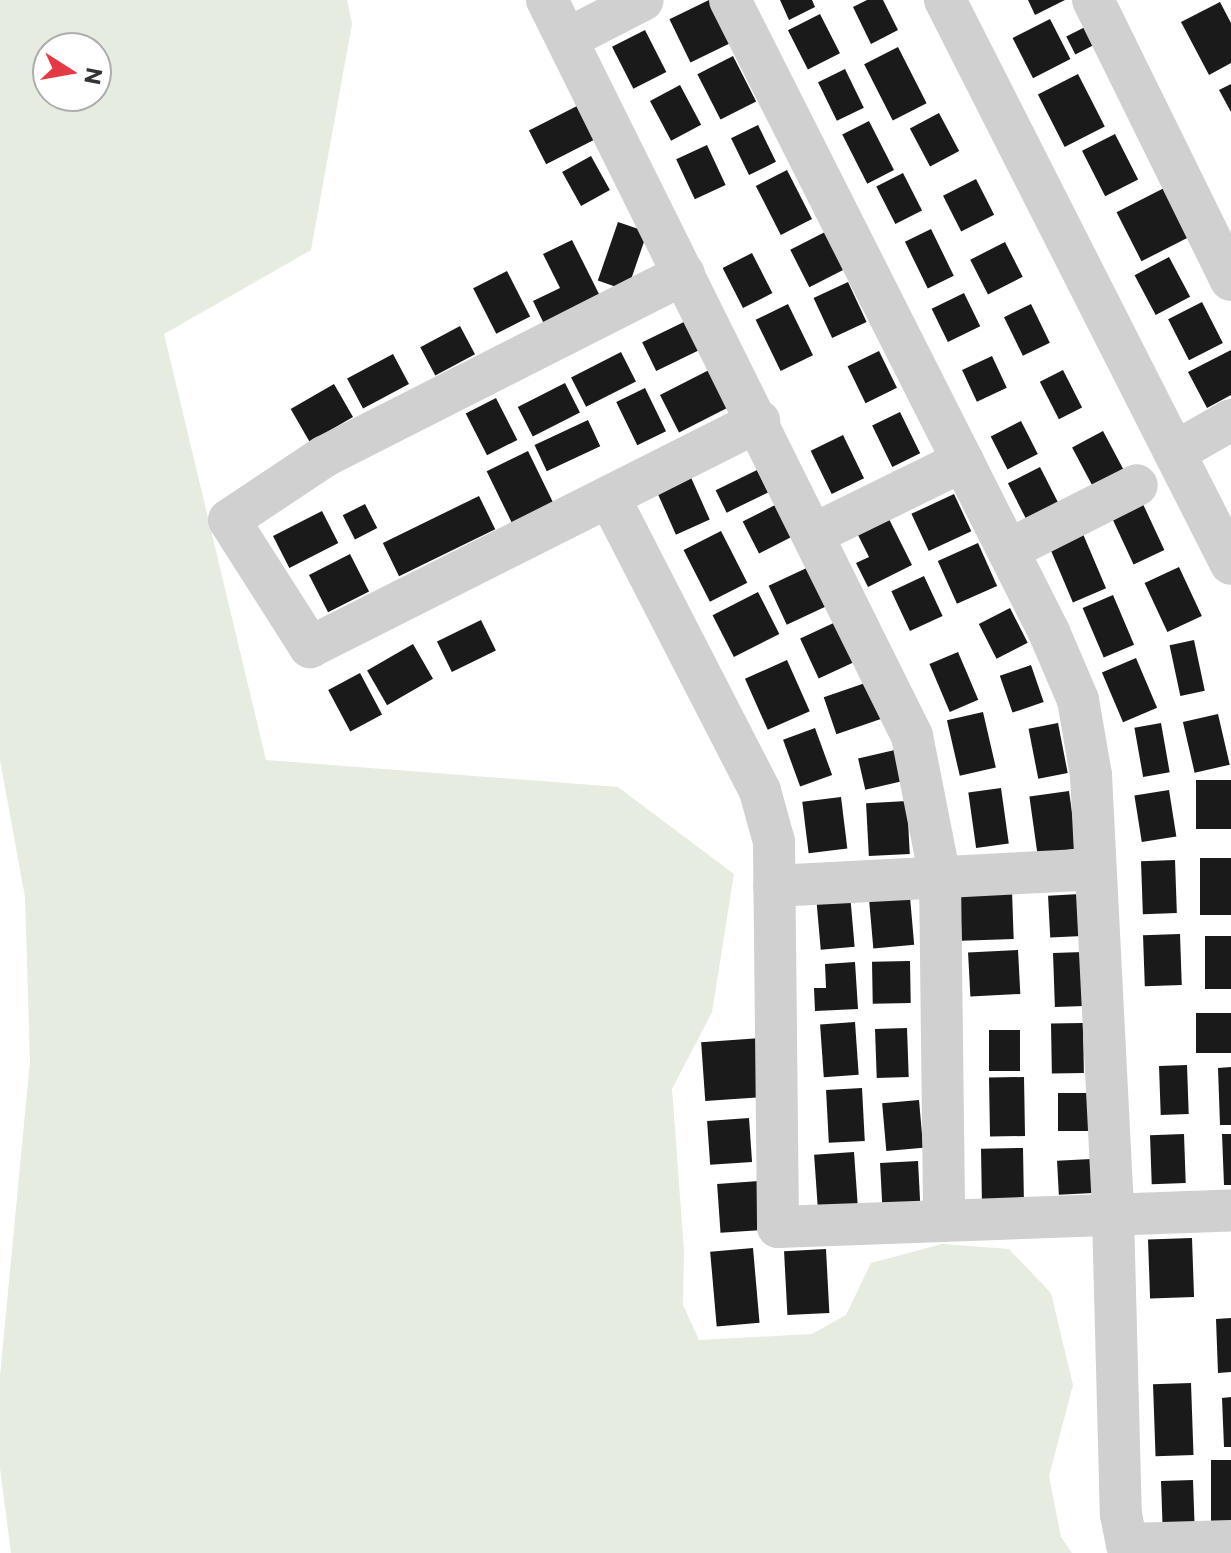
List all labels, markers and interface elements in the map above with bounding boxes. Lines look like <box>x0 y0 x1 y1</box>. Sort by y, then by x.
north arrow <box>32 32 112 112</box>
text: N <box>79 66 109 87</box>

